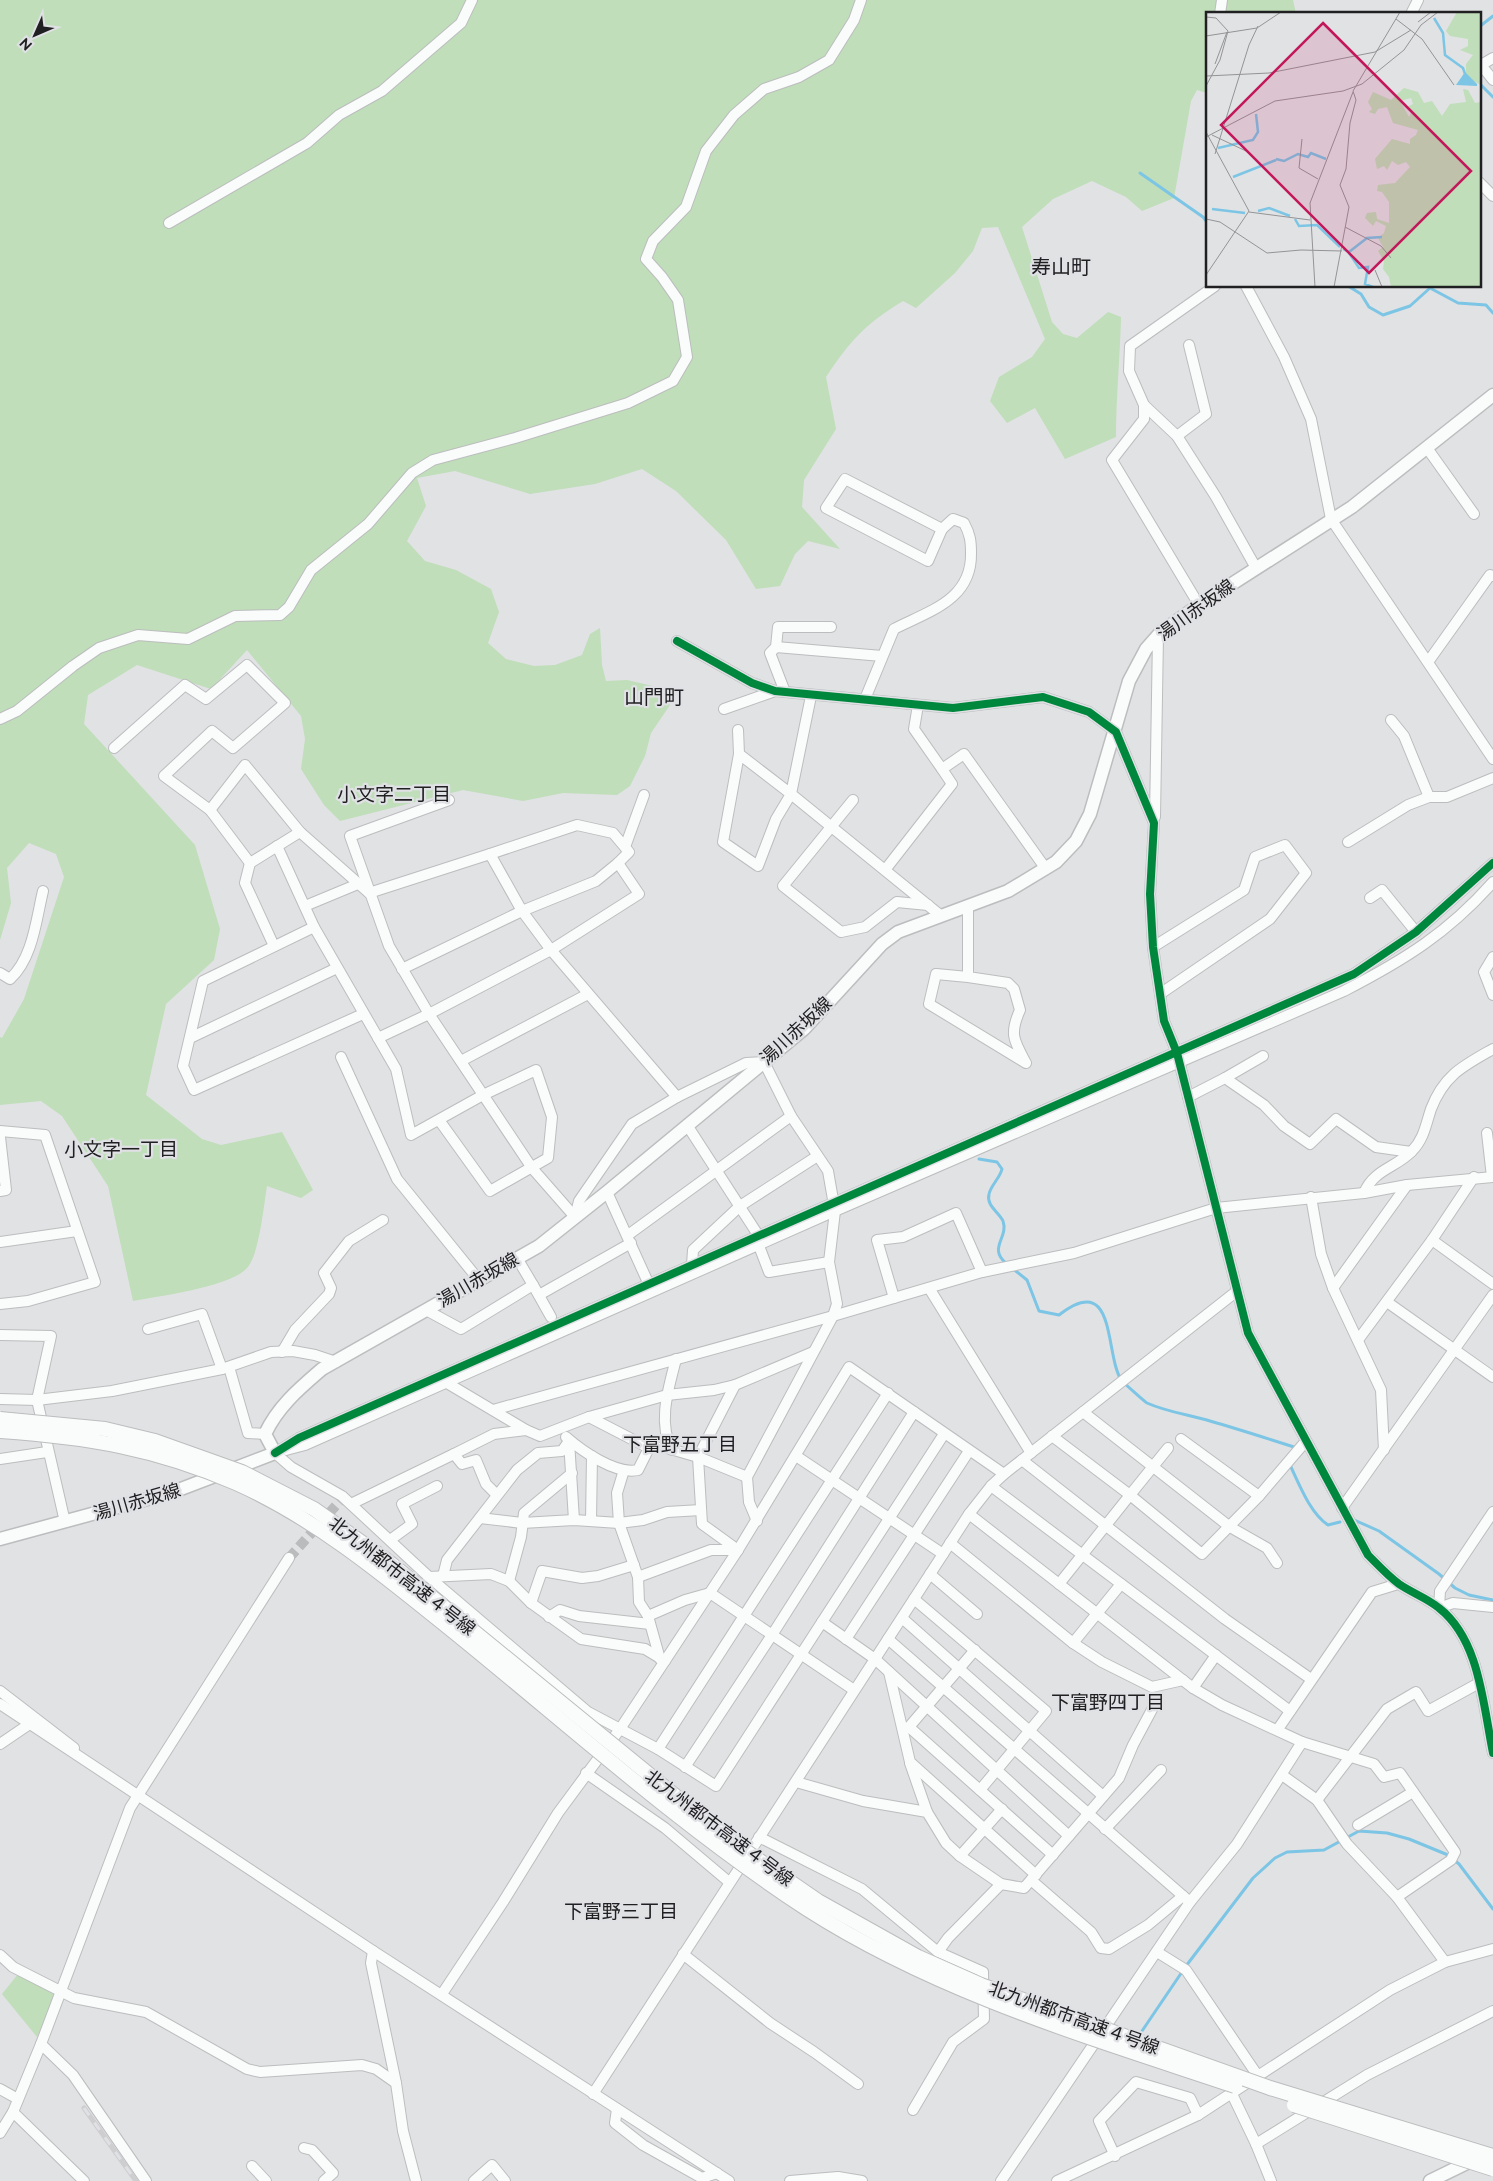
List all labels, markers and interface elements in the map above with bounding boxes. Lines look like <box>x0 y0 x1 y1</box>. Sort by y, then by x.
north arrow <box>10 10 60 60</box>
inset map <box>1206 12 1480 288</box>
text: N <box>16 35 35 54</box>
district label: 寿山町 <box>1031 255 1091 279</box>
street label: 湯川赤坂線 <box>1153 575 1238 645</box>
district label: 山門町 <box>624 685 684 709</box>
district label: 小文字二丁目 <box>337 783 451 805</box>
street label: 湯川赤坂線 <box>756 992 836 1069</box>
district label: 小文字一丁目 <box>64 1138 178 1160</box>
street label: 湯川赤坂線 <box>434 1248 522 1311</box>
district label: 下富野五丁目 <box>623 1433 737 1455</box>
street label: 湯川赤坂線 <box>91 1479 183 1524</box>
street label: 北九州都市高速４号線 <box>325 1512 480 1639</box>
district label: 下富野四丁目 <box>1051 1691 1165 1713</box>
street label: 北九州都市高速４号線 <box>641 1765 797 1890</box>
district label: 下富野三丁目 <box>564 1900 678 1922</box>
street label: 北九州都市高速４号線 <box>986 1977 1162 2058</box>

